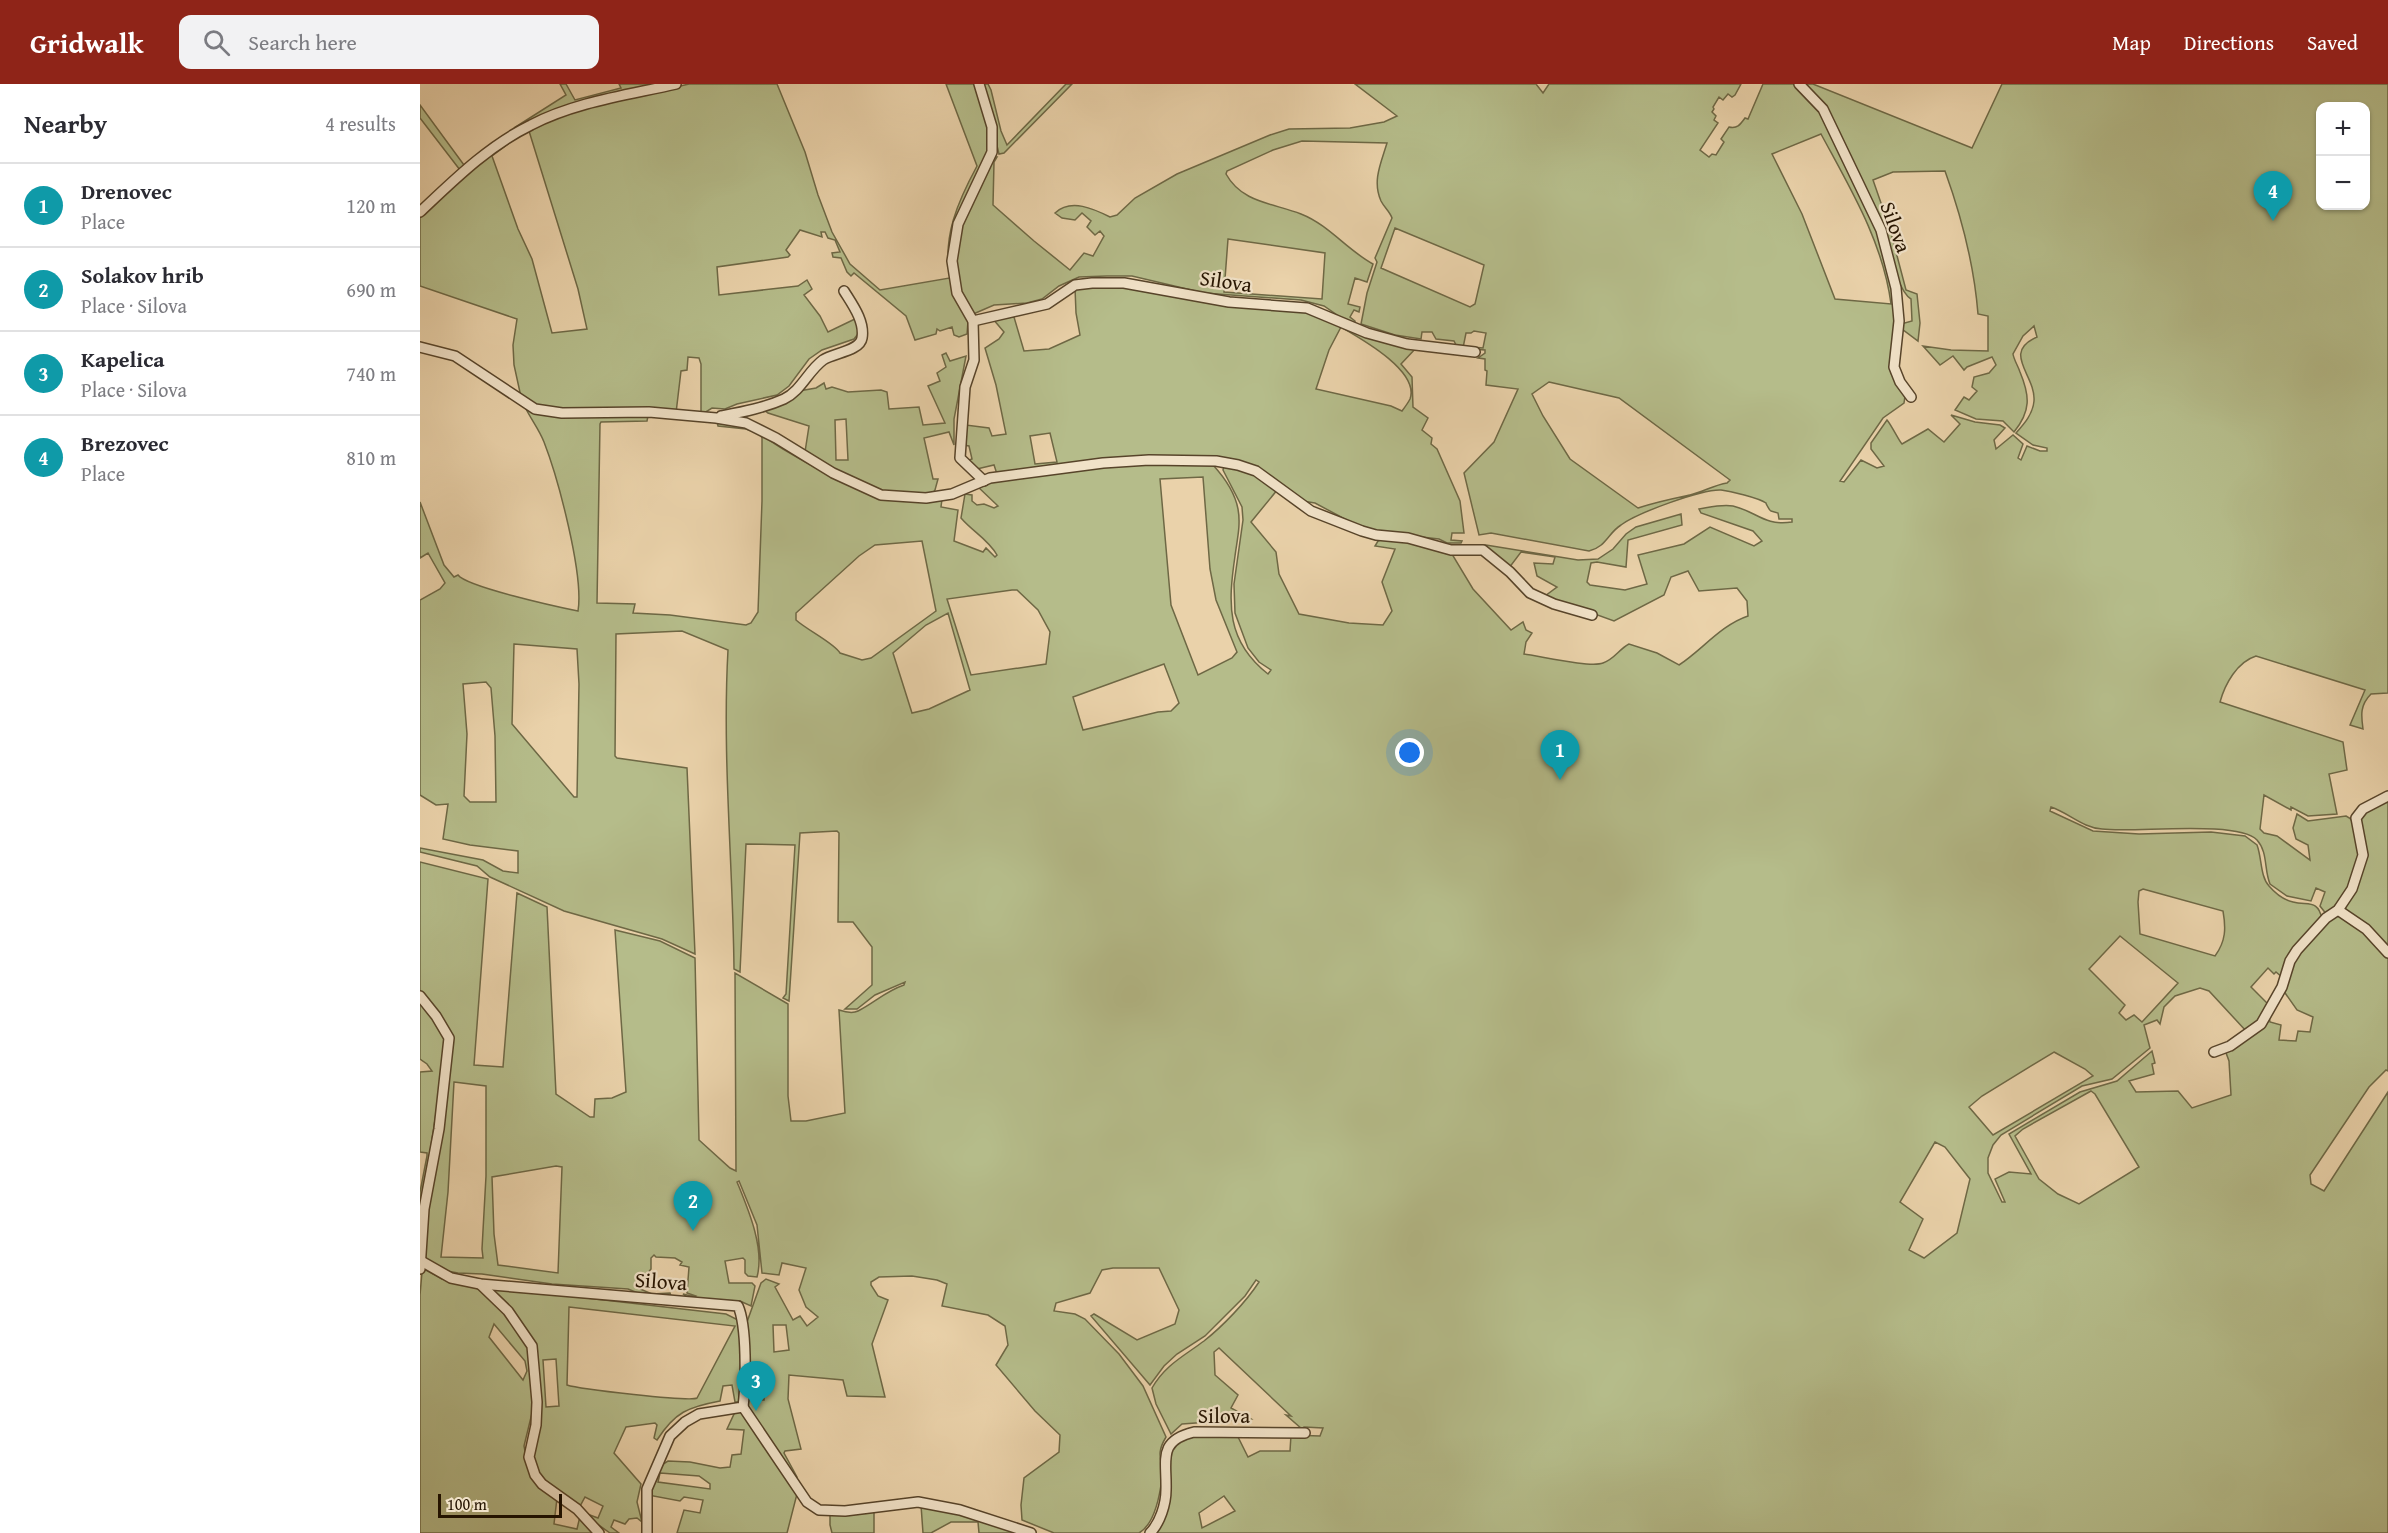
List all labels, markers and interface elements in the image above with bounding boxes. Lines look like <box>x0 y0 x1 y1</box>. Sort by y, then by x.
search box <box>179 15 599 69</box>
text: Gridwalk <box>30 22 143 63</box>
icon: search <box>200 26 233 59</box>
text: Search here <box>248 26 357 58</box>
text: Map <box>2112 27 2151 58</box>
text: Directions <box>2184 27 2274 58</box>
text: Saved <box>2307 27 2358 58</box>
map controls <box>2316 102 2370 210</box>
button: + <box>2316 102 2370 156</box>
text: Nearby <box>24 104 107 143</box>
text: 4 results <box>325 109 396 138</box>
button: − <box>2316 156 2370 210</box>
pin: 4 <box>2254 172 2292 221</box>
text: Drenovec <box>81 175 172 207</box>
text: 1 <box>38 191 49 220</box>
text: 120 m <box>346 191 396 220</box>
street label: Silova <box>1872 197 1920 257</box>
text: Place <box>81 207 125 236</box>
text: Solakov hrib <box>81 259 204 291</box>
street label: Silova <box>1198 262 1254 300</box>
text: 2 <box>38 275 49 304</box>
text: 690 m <box>346 275 396 304</box>
text: Place · Silova <box>81 291 187 320</box>
text: Kapelica <box>81 343 165 375</box>
text: 3 <box>38 359 49 388</box>
text: 740 m <box>346 359 396 388</box>
text: Place · Silova <box>81 375 187 404</box>
text: Brezovec <box>81 427 169 459</box>
text: 4 <box>38 443 49 472</box>
text: 810 m <box>346 443 396 472</box>
text: Place <box>81 459 125 488</box>
pin: 1 <box>1540 730 1580 780</box>
your location <box>1395 738 1424 767</box>
pin: 2 <box>674 1182 712 1231</box>
street label: Silova <box>634 1264 688 1298</box>
pin: 3 <box>736 1362 776 1411</box>
street label: Silova <box>1198 1400 1250 1431</box>
scale bar <box>438 1491 562 1518</box>
text: 100 m <box>447 1492 487 1516</box>

